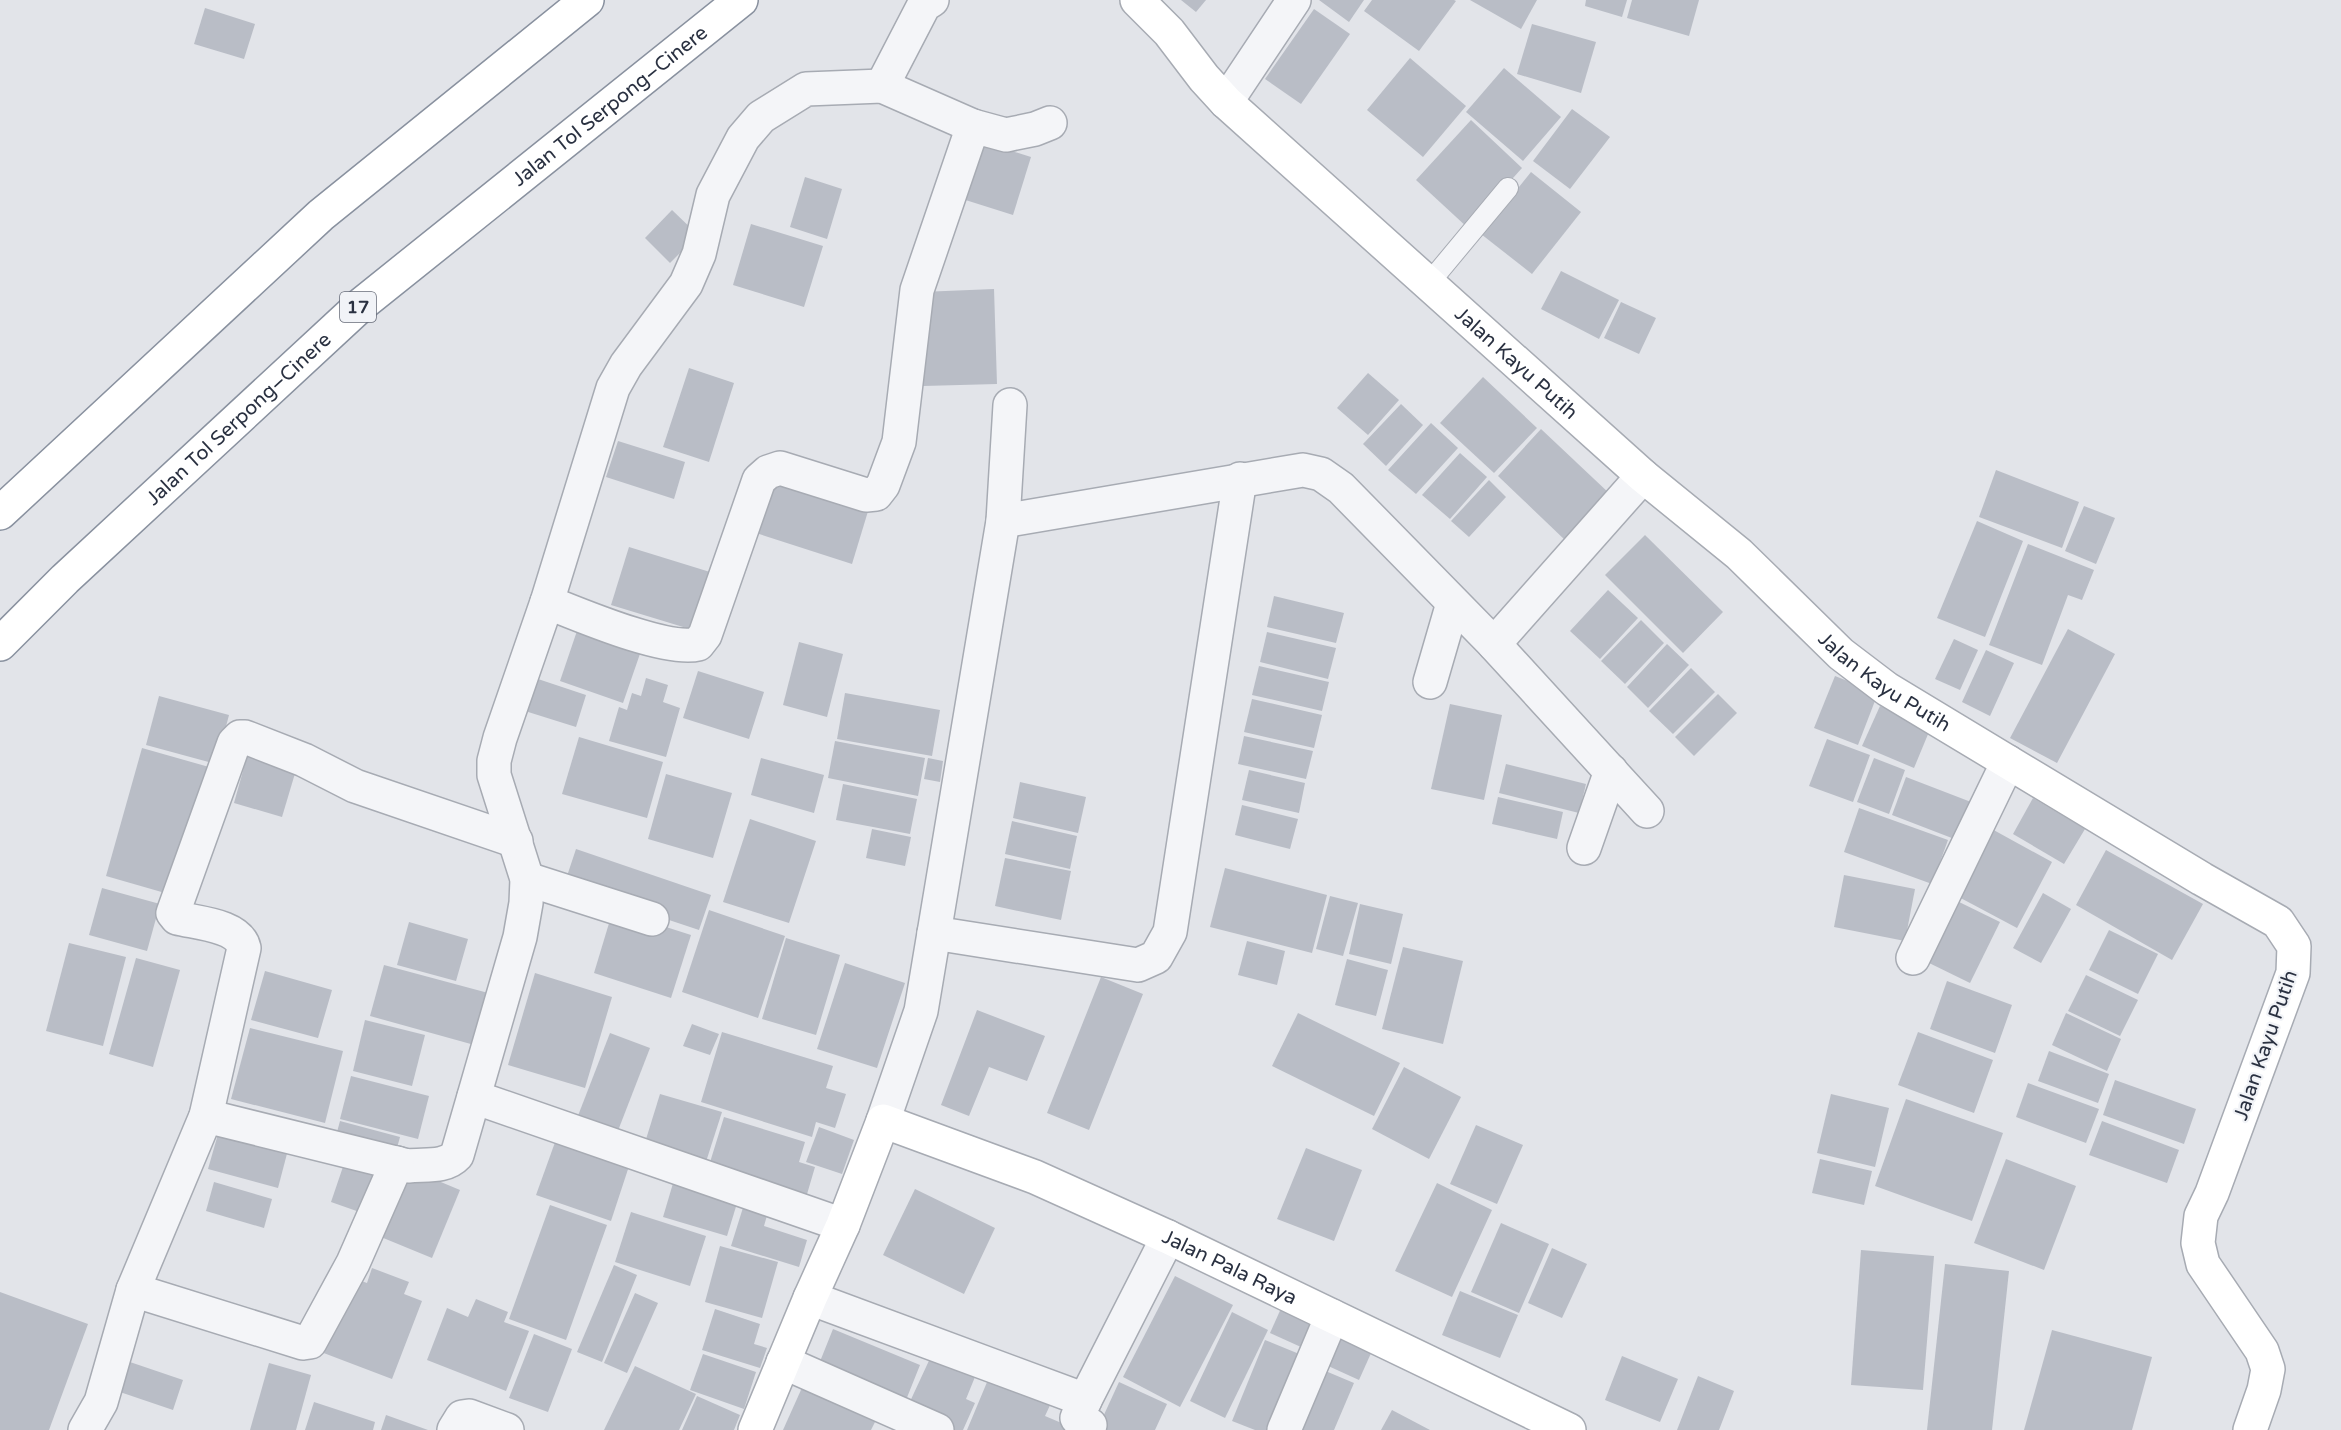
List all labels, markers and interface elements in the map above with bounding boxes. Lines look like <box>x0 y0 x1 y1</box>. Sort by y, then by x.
street label: Jalan Tol Serpong–Cinere <box>508 21 713 192</box>
road number: 17 <box>340 292 376 322</box>
street label: Jalan Kayu Putih <box>1449 302 1582 425</box>
street label: Jalan Tol Serpong–Cinere <box>142 328 336 511</box>
street label: Jalan Kayu Putih <box>1813 627 1955 738</box>
street label: Jalan Kayu Putih <box>2229 967 2303 1123</box>
street label: Jalan Pala Raya <box>1158 1225 1301 1310</box>

